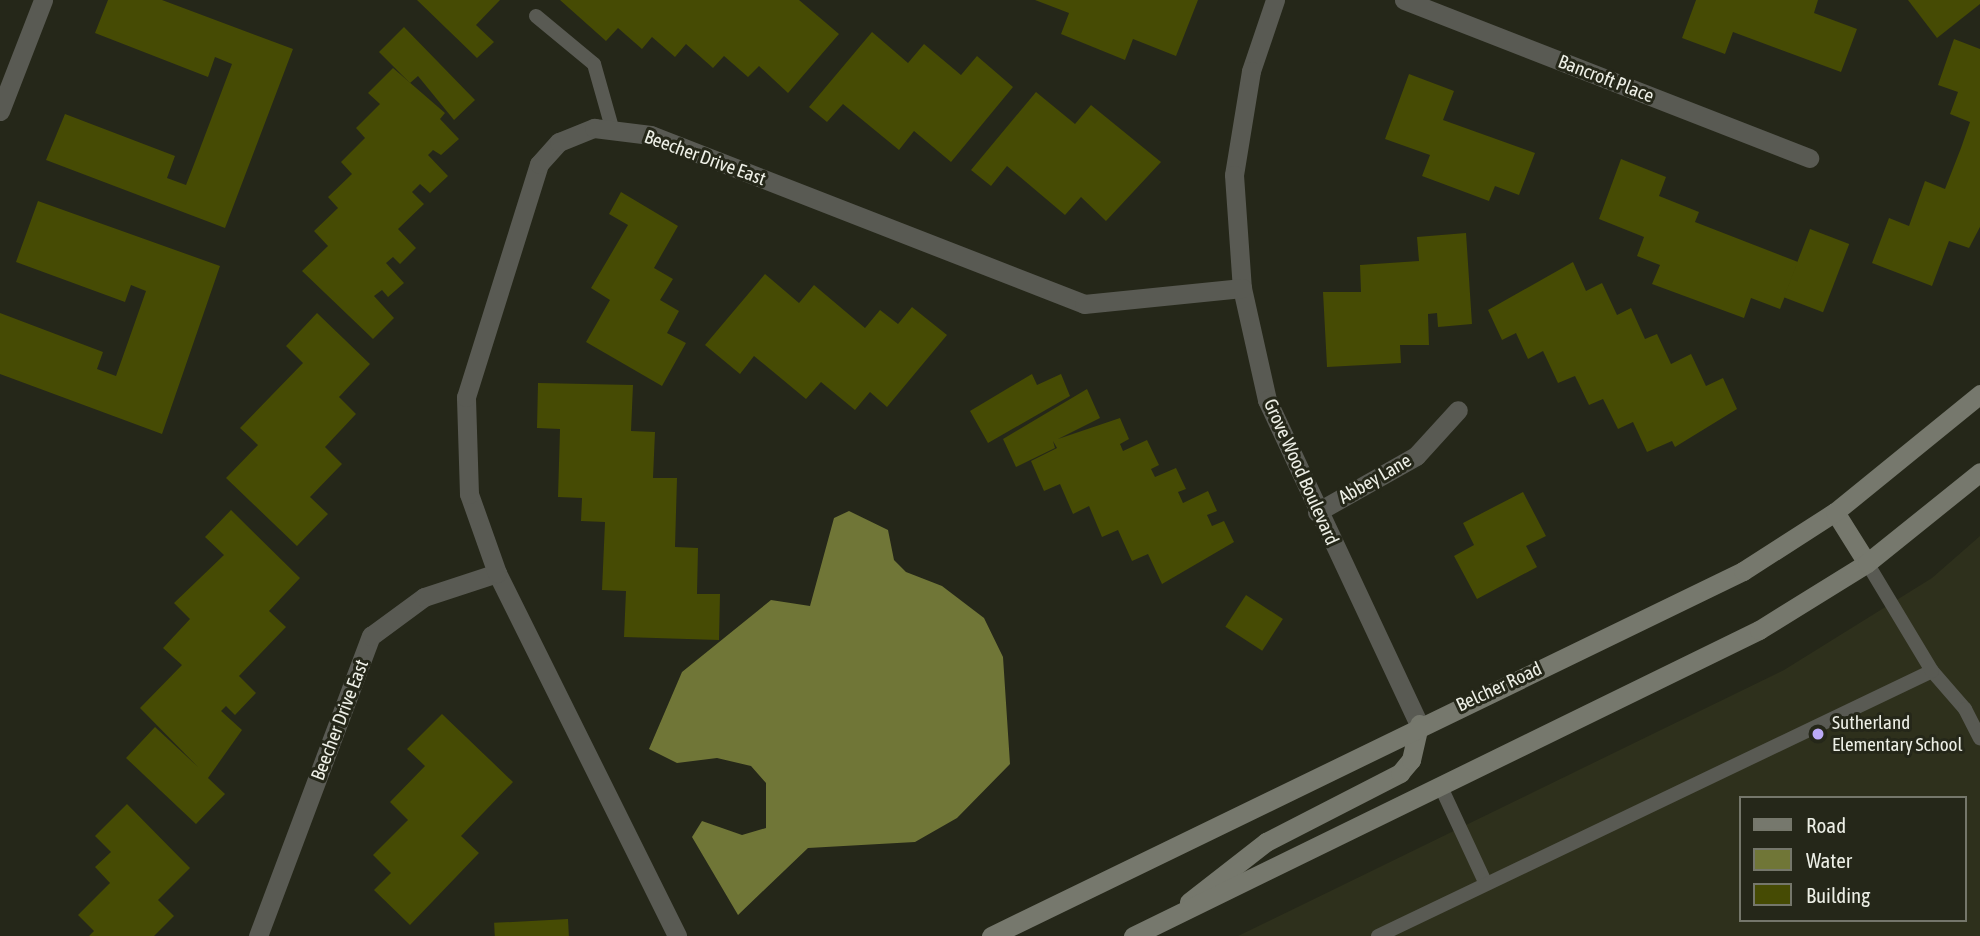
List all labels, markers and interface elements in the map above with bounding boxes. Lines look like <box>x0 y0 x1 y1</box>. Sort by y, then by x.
street label: Bancroft Place <box>1555 50 1657 108</box>
street label: Beecher Drive East <box>641 125 769 191</box>
street label: Grove Wood Boulevard <box>1259 395 1343 549</box>
street label: Abbey Lane <box>1335 449 1415 509</box>
street label: Beecher Drive East <box>306 656 374 784</box>
street label: Belcher Road <box>1453 657 1545 717</box>
place label: Sutherland Elementary School <box>1832 712 1963 756</box>
marker: Sutherland Elementary School <box>1810 726 1826 742</box>
legend <box>1738 796 1966 922</box>
text: Road <box>1806 813 1846 837</box>
text: Water <box>1806 848 1852 872</box>
text: Building <box>1806 883 1870 907</box>

